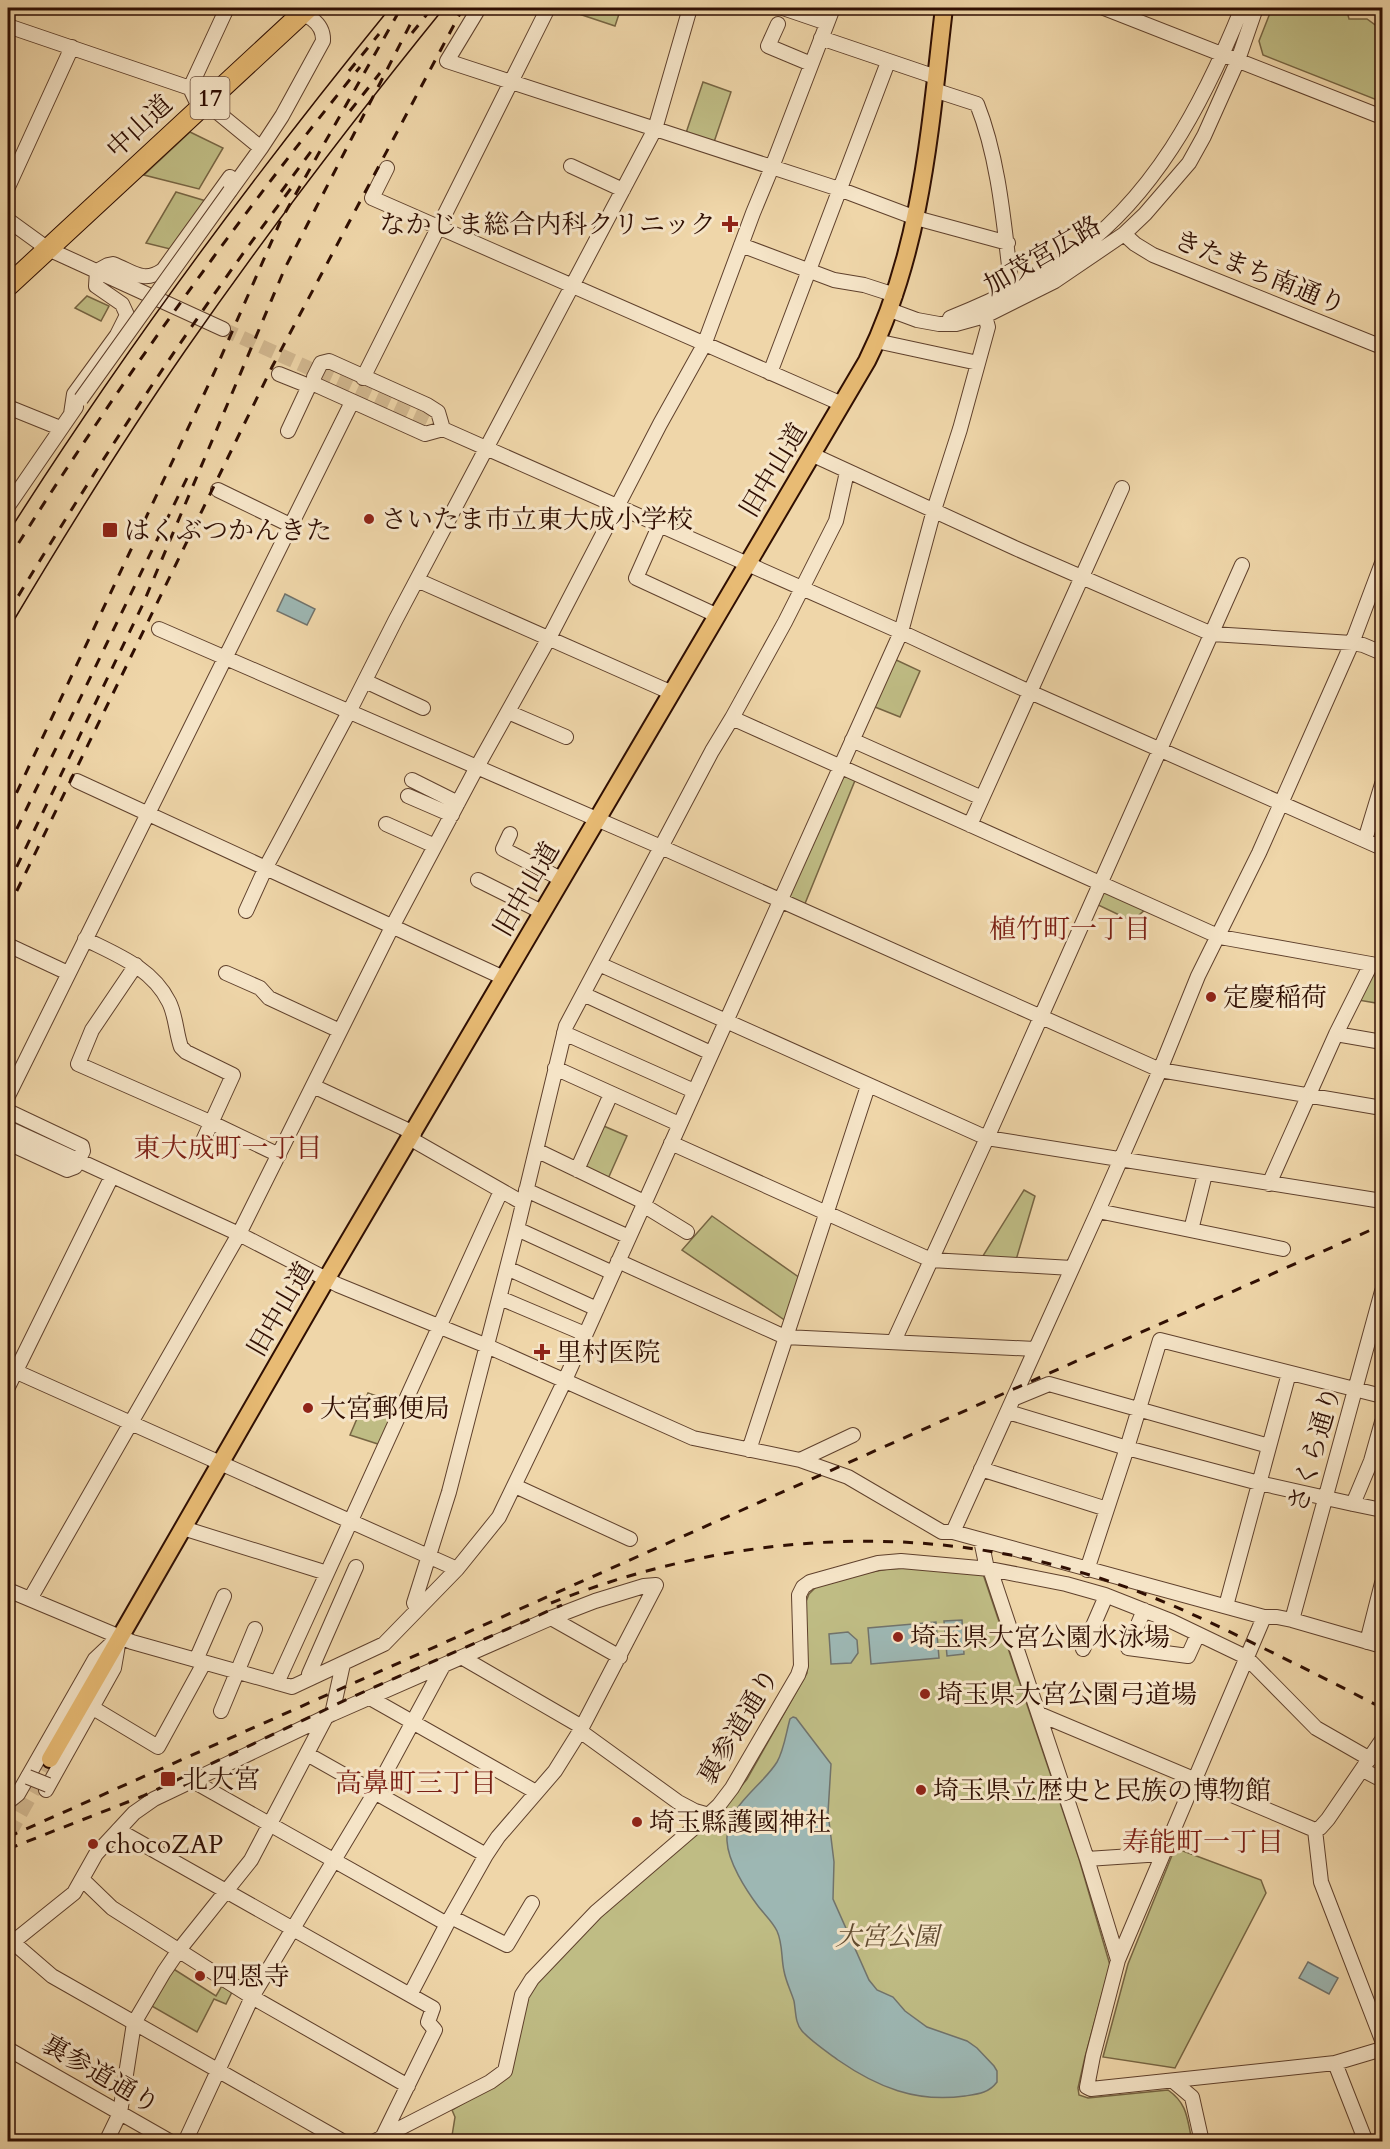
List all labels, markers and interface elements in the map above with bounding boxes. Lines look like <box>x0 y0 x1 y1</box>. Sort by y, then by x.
road number: 17 <box>190 77 230 119</box>
street label: 中山道 <box>99 87 180 166</box>
place label: なかじま総合内科クリニック <box>380 207 716 242</box>
street label: 加茂宮広路 <box>977 208 1107 303</box>
marker: なかじま総合内科クリニック <box>721 215 739 233</box>
street label: きたまち南通り <box>1169 222 1351 323</box>
street label: 旧中山道 <box>732 417 815 524</box>
place label: さいたま市立東大成小学校 <box>381 502 693 537</box>
marker: さいたま市立東大成小学校 <box>362 512 376 526</box>
place label: はくぶつかんきた <box>124 513 332 548</box>
marker: はくぶつかんきた <box>101 521 119 539</box>
street label: 旧中山道 <box>485 835 568 943</box>
district label: 植竹町一丁目 <box>989 911 1151 948</box>
place label: 定慶稲荷 <box>1223 980 1327 1015</box>
marker: 定慶稲荷 <box>1204 990 1218 1004</box>
district label: 東大成町一丁目 <box>134 1130 323 1167</box>
street label: 旧中山道 <box>239 1255 322 1363</box>
place label: 里村医院 <box>556 1335 660 1370</box>
marker: 里村医院 <box>533 1343 551 1361</box>
street label: さくら通り <box>1280 1382 1349 1516</box>
place label: 大宮郵便局 <box>320 1391 450 1426</box>
marker: 大宮郵便局 <box>301 1401 315 1415</box>
place label: 埼玉県大宮公園水泳場 <box>910 1620 1170 1655</box>
marker: 埼玉県大宮公園水泳場 <box>891 1630 905 1644</box>
street label: 裏参道通り <box>690 1662 787 1791</box>
place label: 埼玉県大宮公園弓道場 <box>937 1677 1197 1712</box>
marker: 埼玉県大宮公園弓道場 <box>918 1687 932 1701</box>
place label: 北大宮 <box>182 1762 260 1797</box>
district label: 高鼻町三丁目 <box>335 1765 497 1802</box>
marker: 北大宮 <box>159 1770 177 1788</box>
place label: 埼玉県立歴史と民族の博物館 <box>933 1773 1271 1808</box>
marker: 埼玉県立歴史と民族の博物館 <box>914 1783 928 1797</box>
place label: 埼玉縣護國神社 <box>649 1805 831 1840</box>
marker: 埼玉縣護國神社 <box>630 1815 644 1829</box>
district label: 寿能町一丁目 <box>1122 1824 1284 1861</box>
place label: chocoZAP <box>105 1827 224 1862</box>
marker: chocoZAP <box>86 1837 100 1851</box>
park label: 大宮公園 <box>835 1919 943 1954</box>
place label: 四恩寺 <box>212 1959 290 1994</box>
marker: 四恩寺 <box>193 1969 207 1983</box>
street label: 裏参道通り <box>36 2027 166 2122</box>

